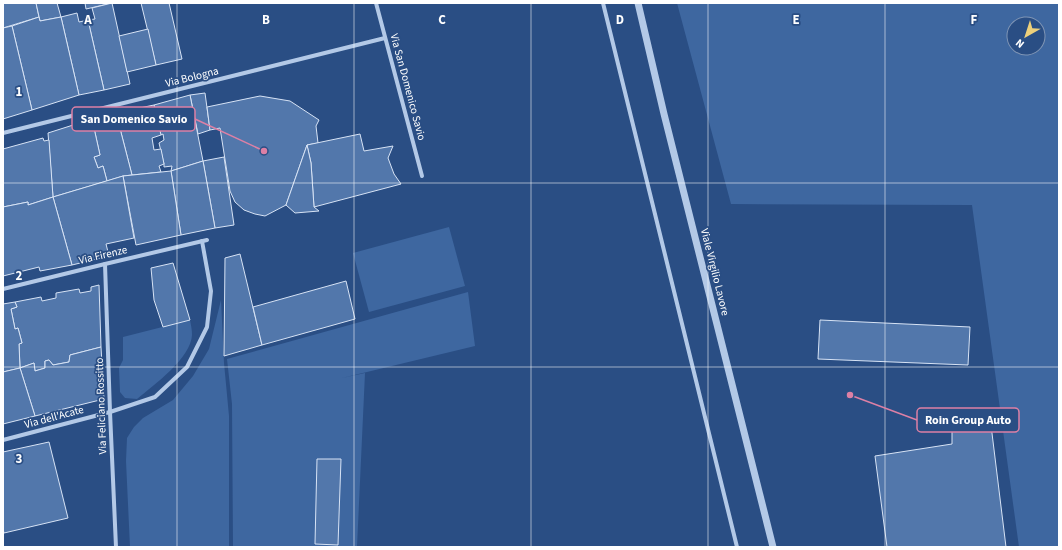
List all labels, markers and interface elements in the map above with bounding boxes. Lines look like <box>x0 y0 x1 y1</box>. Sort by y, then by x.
text: A <box>83 11 92 29</box>
text: B <box>262 11 270 29</box>
text: C <box>438 11 446 29</box>
text: D <box>616 11 624 29</box>
text: E <box>792 11 800 29</box>
text: F <box>971 11 978 29</box>
north arrow <box>1006 16 1046 56</box>
street label: Via San Domenico Savio <box>387 32 429 142</box>
text: N <box>1012 35 1028 52</box>
street label: Via Bologna <box>164 63 220 91</box>
text: 1 <box>16 83 23 101</box>
callout: San Domenico Savio <box>72 107 195 131</box>
text: San Domenico Savio <box>81 111 188 128</box>
street label: Viale Virgilio Lavore <box>697 227 733 318</box>
street label: Via Firenze <box>77 242 129 268</box>
text: 2 <box>16 267 23 285</box>
street label: Via Feliciano Rossitto <box>92 357 110 455</box>
street label: Via dell'Acate <box>23 402 86 432</box>
callout: Roin Group Auto <box>917 408 1019 432</box>
text: Roin Group Auto <box>925 412 1011 429</box>
text: 3 <box>16 450 23 468</box>

